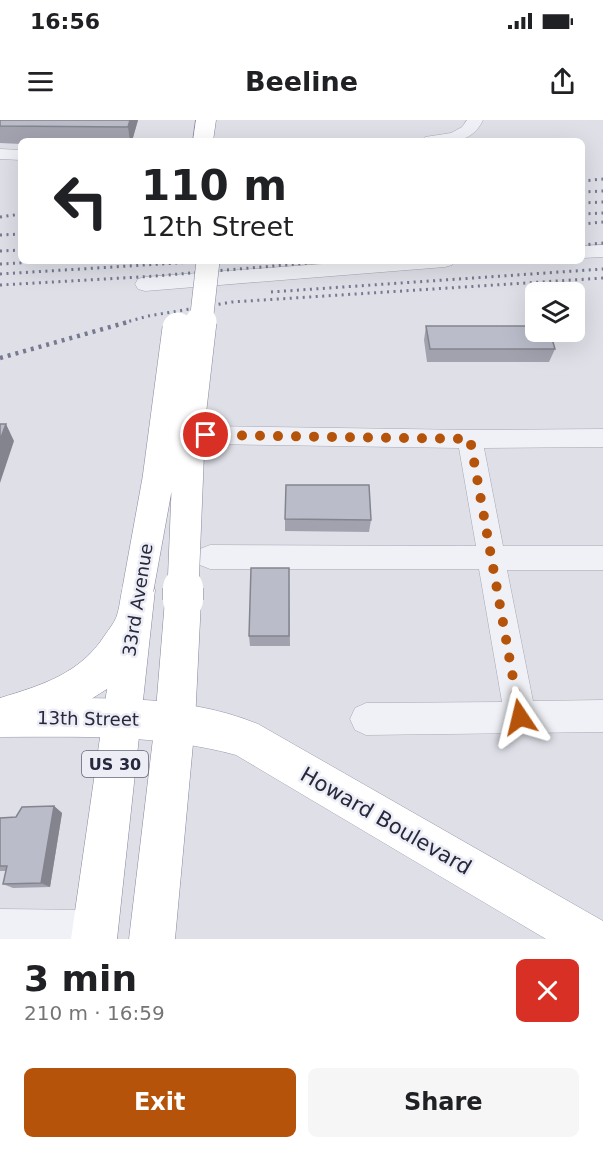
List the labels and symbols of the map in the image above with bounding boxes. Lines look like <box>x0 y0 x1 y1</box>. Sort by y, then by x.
pin <box>180 409 231 460</box>
street label: 33rd Avenue <box>118 542 157 658</box>
position arrow <box>488 685 552 749</box>
street label: 13th Street <box>37 707 139 730</box>
road number: US 30 <box>82 751 148 777</box>
street label: Howard Boulevard <box>296 762 476 880</box>

